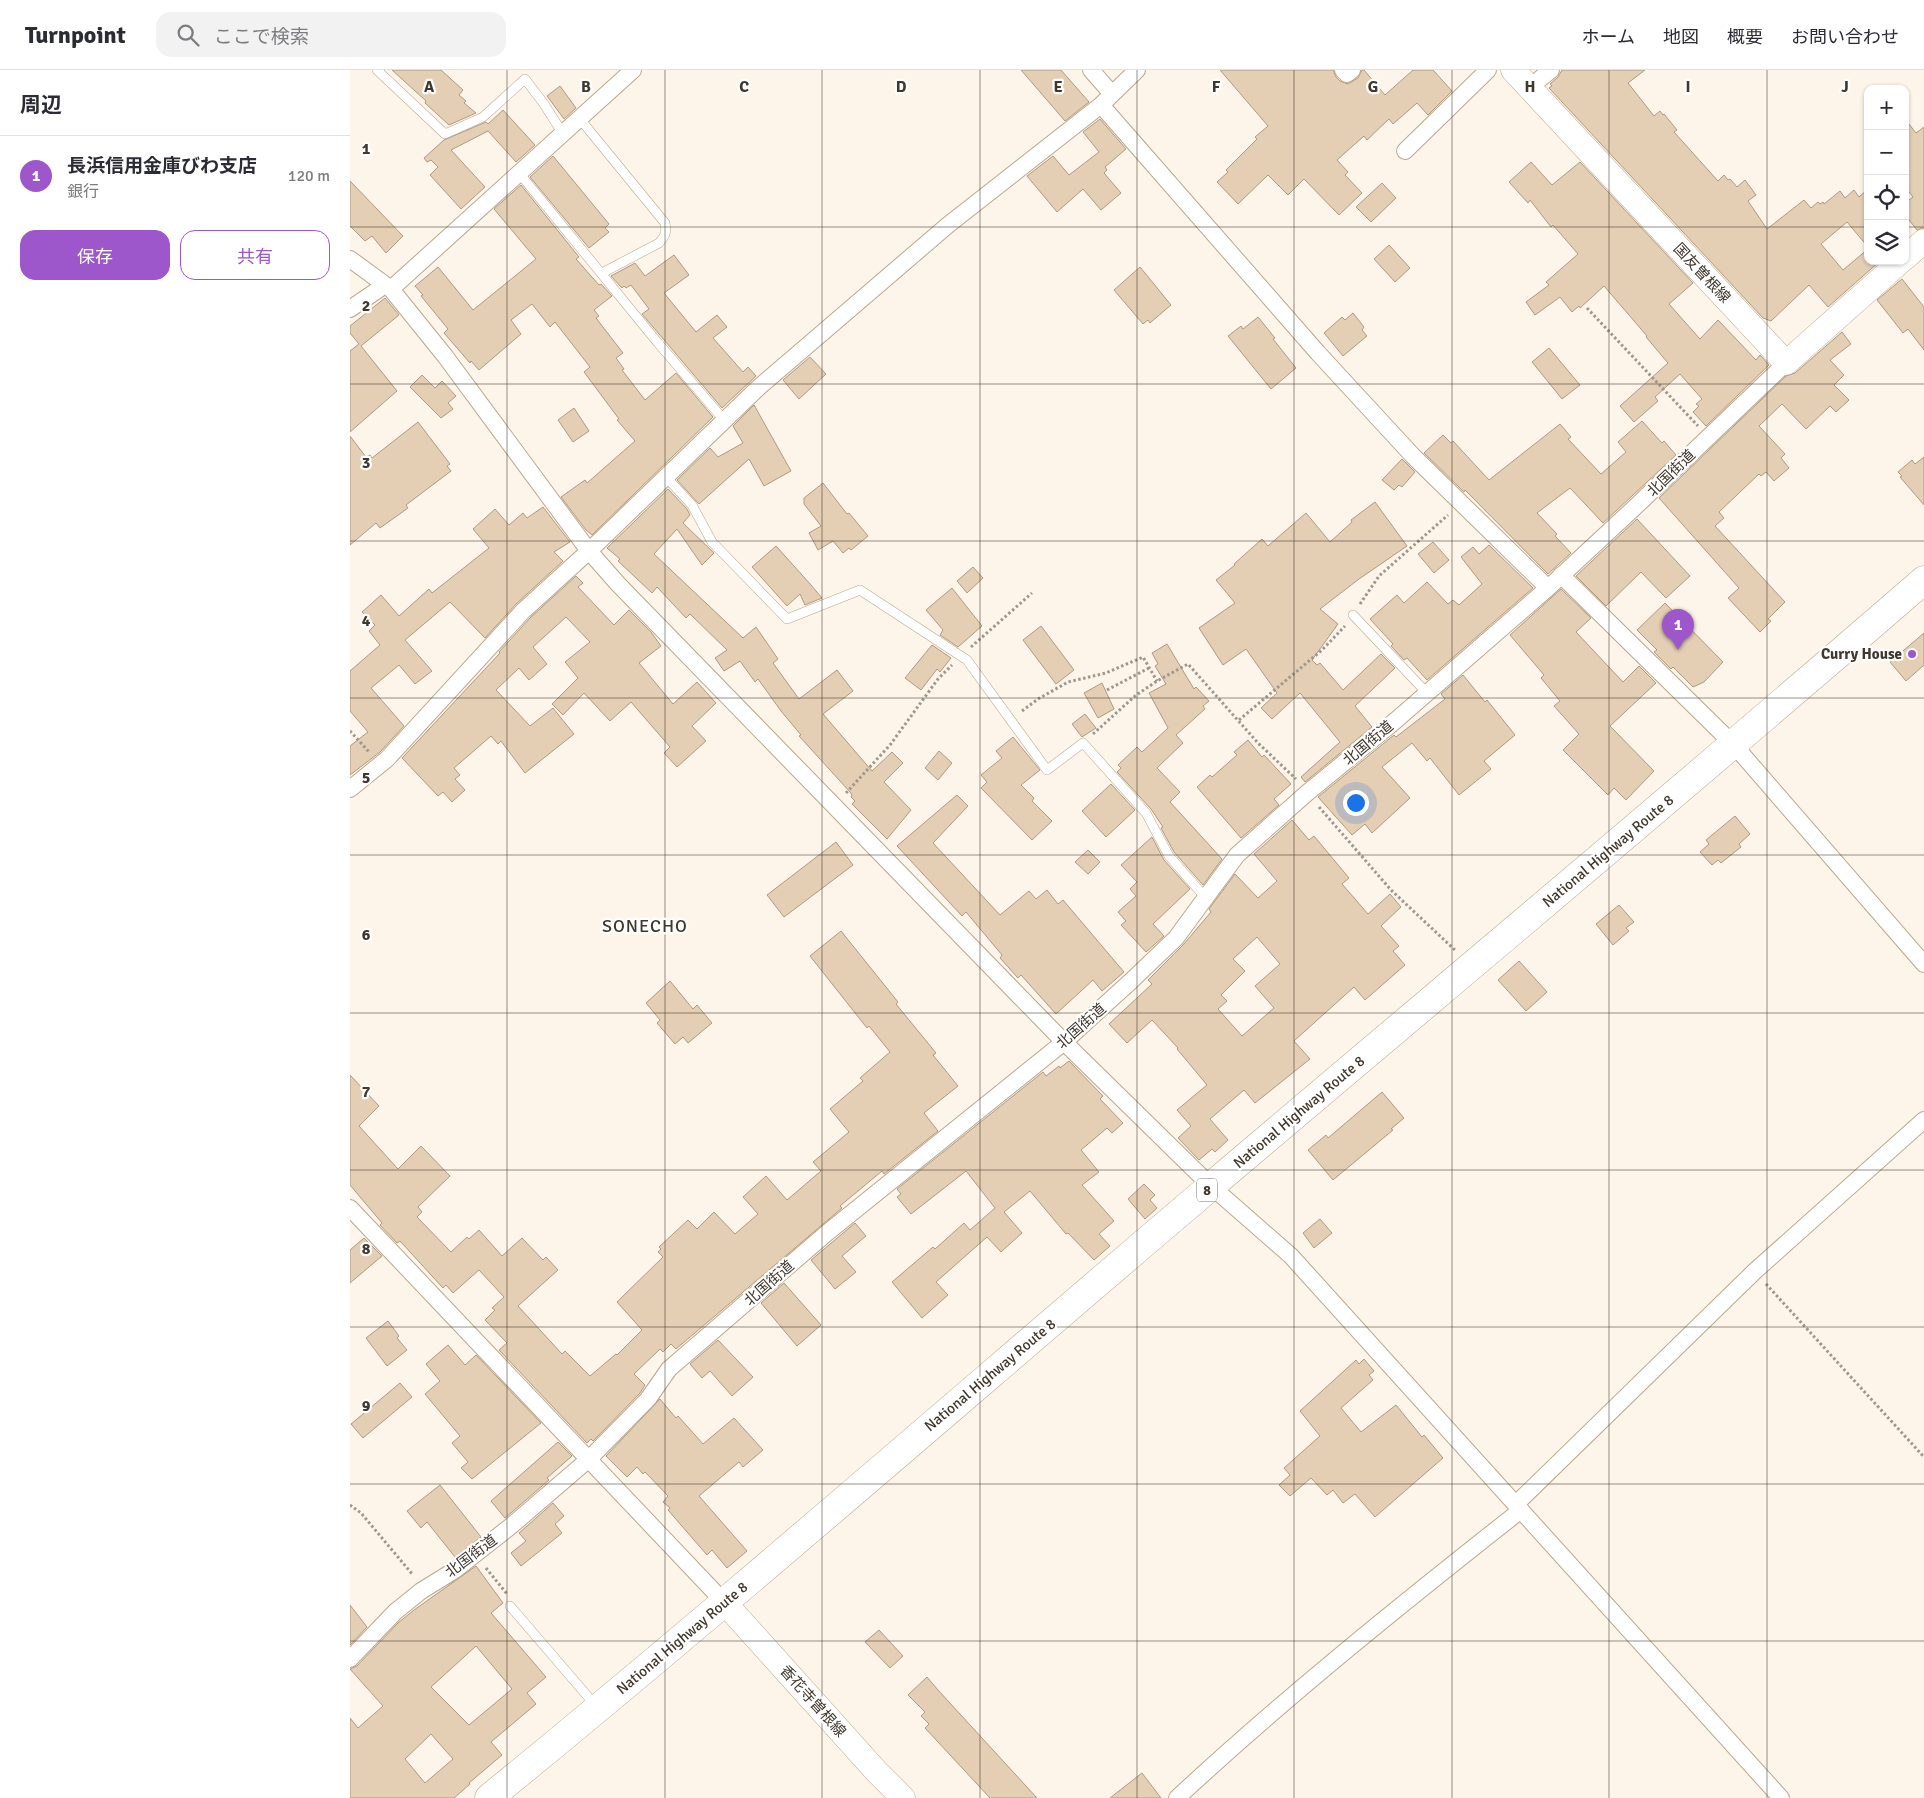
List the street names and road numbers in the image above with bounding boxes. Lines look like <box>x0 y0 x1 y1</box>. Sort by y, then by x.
street label: 国友曽根線 <box>1670 239 1734 307</box>
street label: 北国街道 <box>1643 446 1699 500</box>
street label: 北国街道 <box>1339 717 1397 769</box>
street label: National Highway Route 8 <box>1539 791 1677 911</box>
street label: 北国街道 <box>1052 1000 1110 1052</box>
street label: National Highway Route 8 <box>1230 1052 1368 1172</box>
road number: 8 <box>1197 1178 1217 1202</box>
street label: 北国街道 <box>740 1257 798 1309</box>
street label: National Highway Route 8 <box>921 1315 1059 1435</box>
street label: 北国街道 <box>442 1531 500 1581</box>
street label: National Highway Route 8 <box>613 1578 751 1698</box>
street label: 香花寺曽根線 <box>776 1662 850 1740</box>

